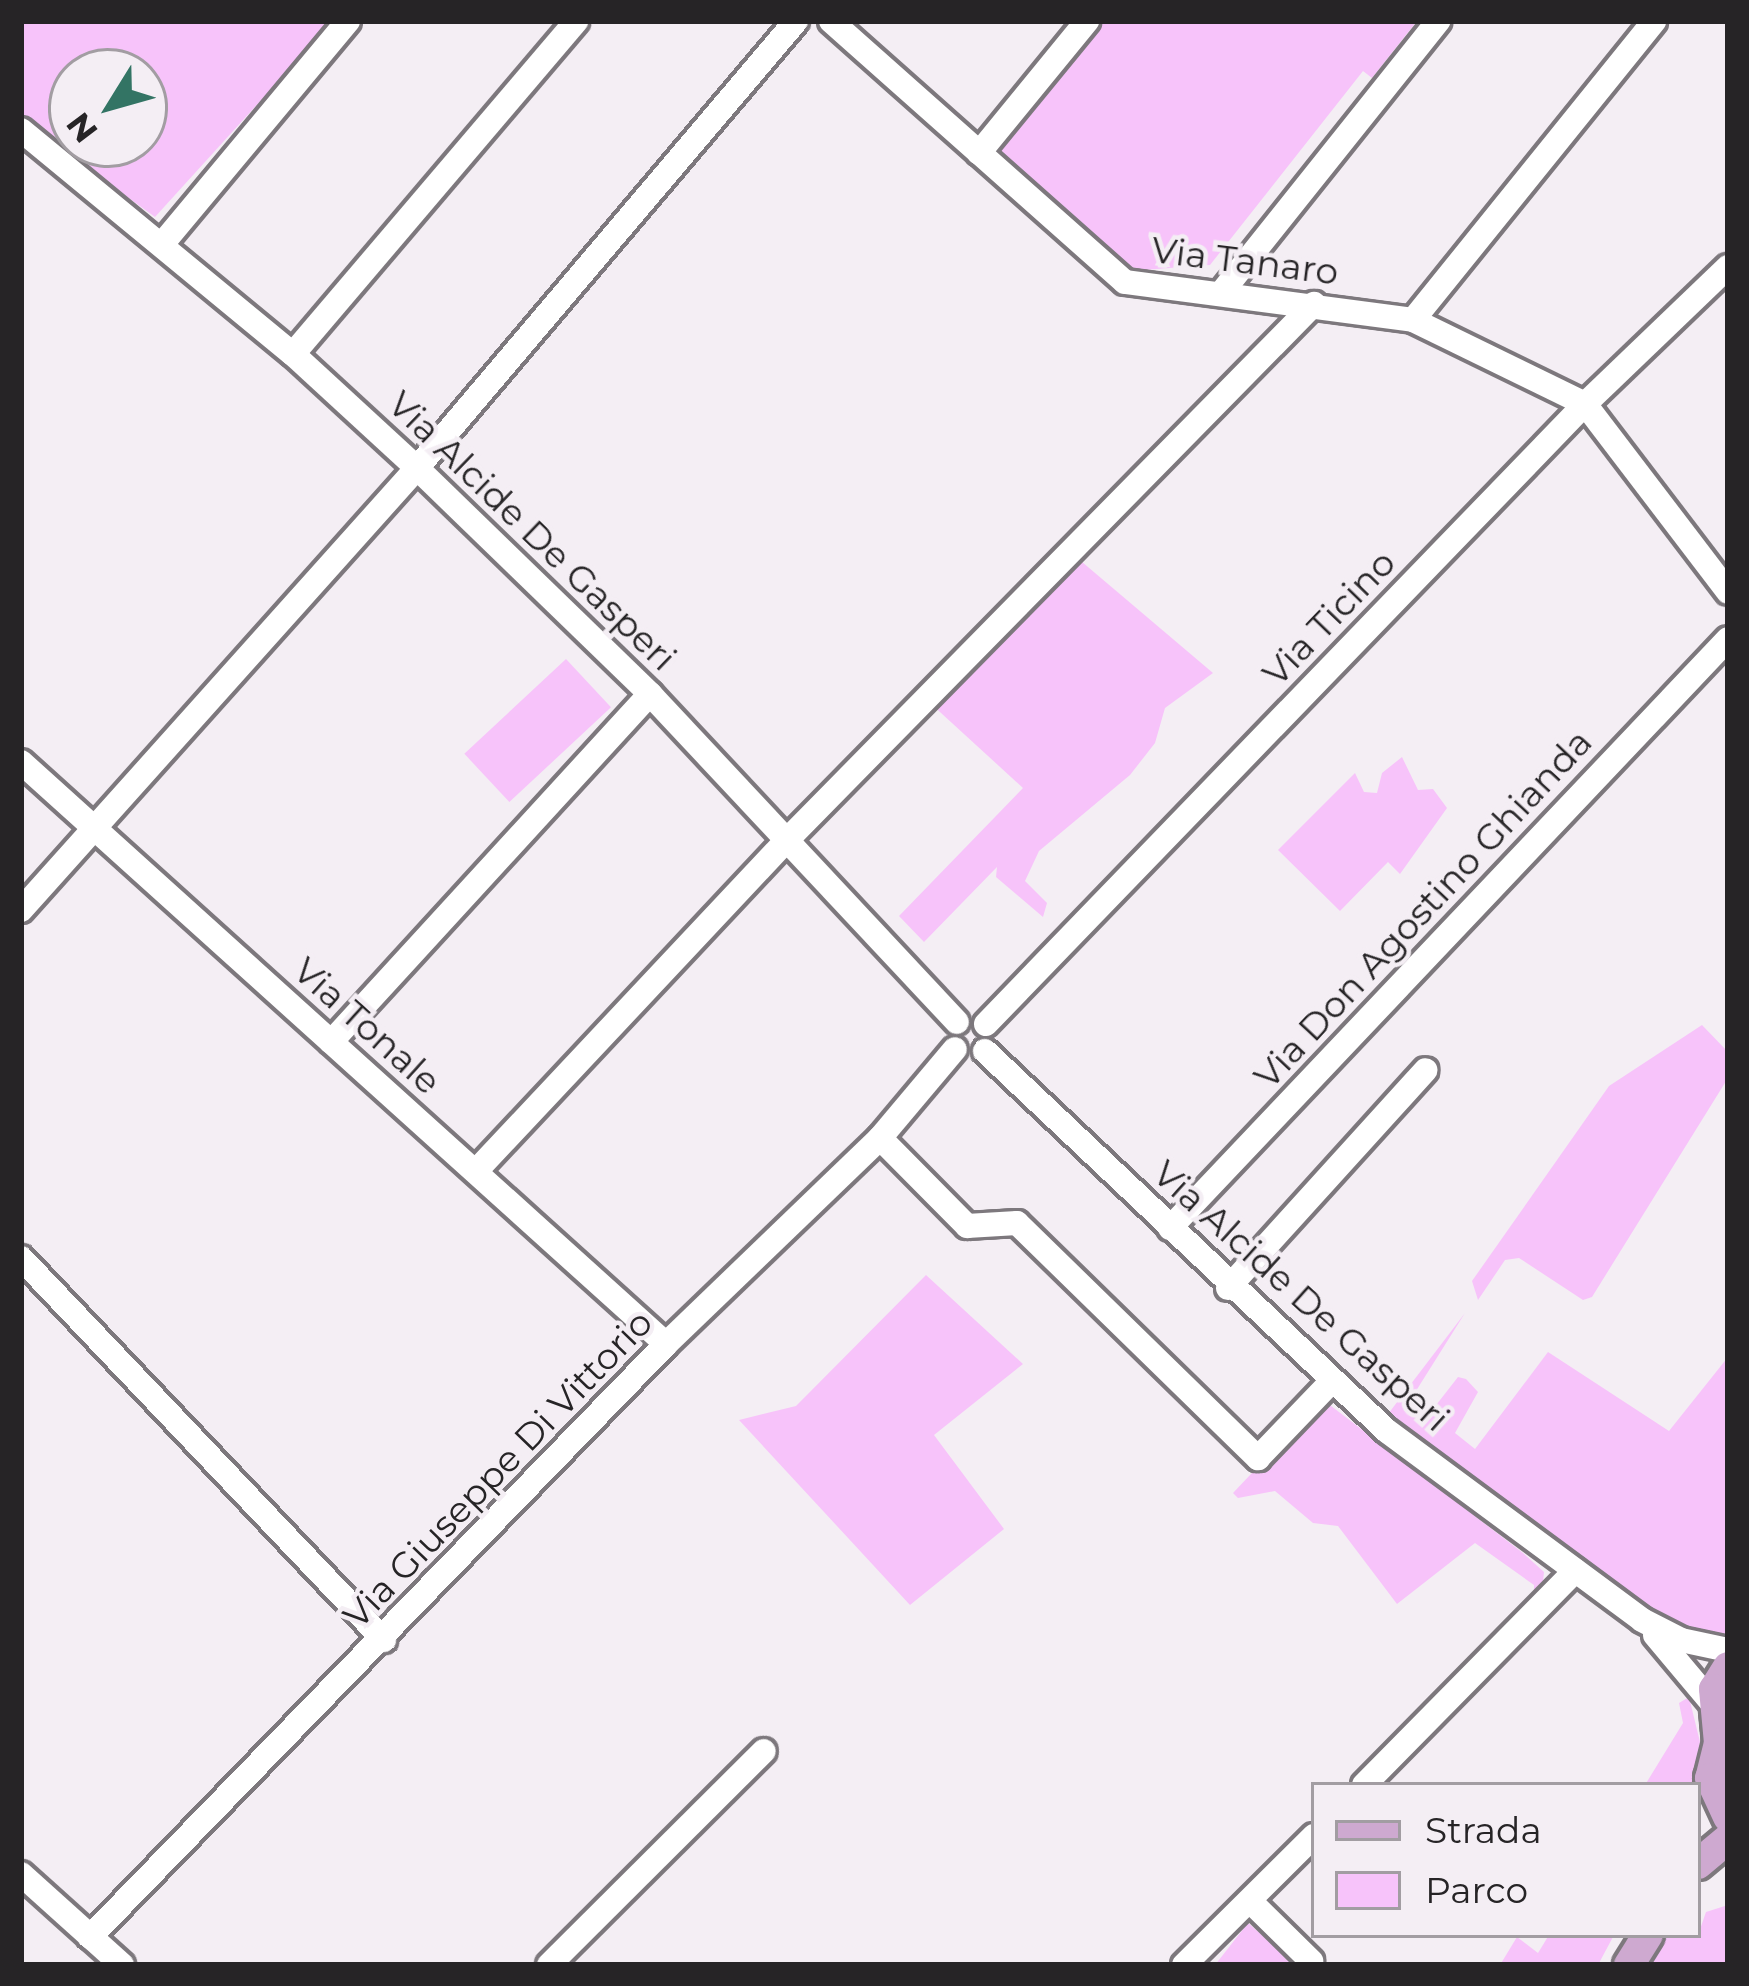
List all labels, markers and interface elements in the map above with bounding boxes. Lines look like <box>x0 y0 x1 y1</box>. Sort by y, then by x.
north arrow <box>48 48 168 168</box>
text: N <box>58 105 106 151</box>
street label: Via Tanaro <box>1149 228 1341 294</box>
street label: Via Alcide De Gasperi <box>379 382 685 680</box>
street label: Via Ticino <box>1254 541 1404 695</box>
street label: Via Don Agostino Ghianda <box>1245 721 1601 1097</box>
street label: Via Tonale <box>285 949 449 1103</box>
street label: Via Alcide De Gasperi <box>1144 1152 1458 1440</box>
street label: Via Giuseppe Di Vittorio <box>335 1301 661 1637</box>
legend <box>1311 1782 1701 1938</box>
text: Strada <box>1425 1808 1542 1852</box>
text: Parco <box>1425 1868 1528 1912</box>

